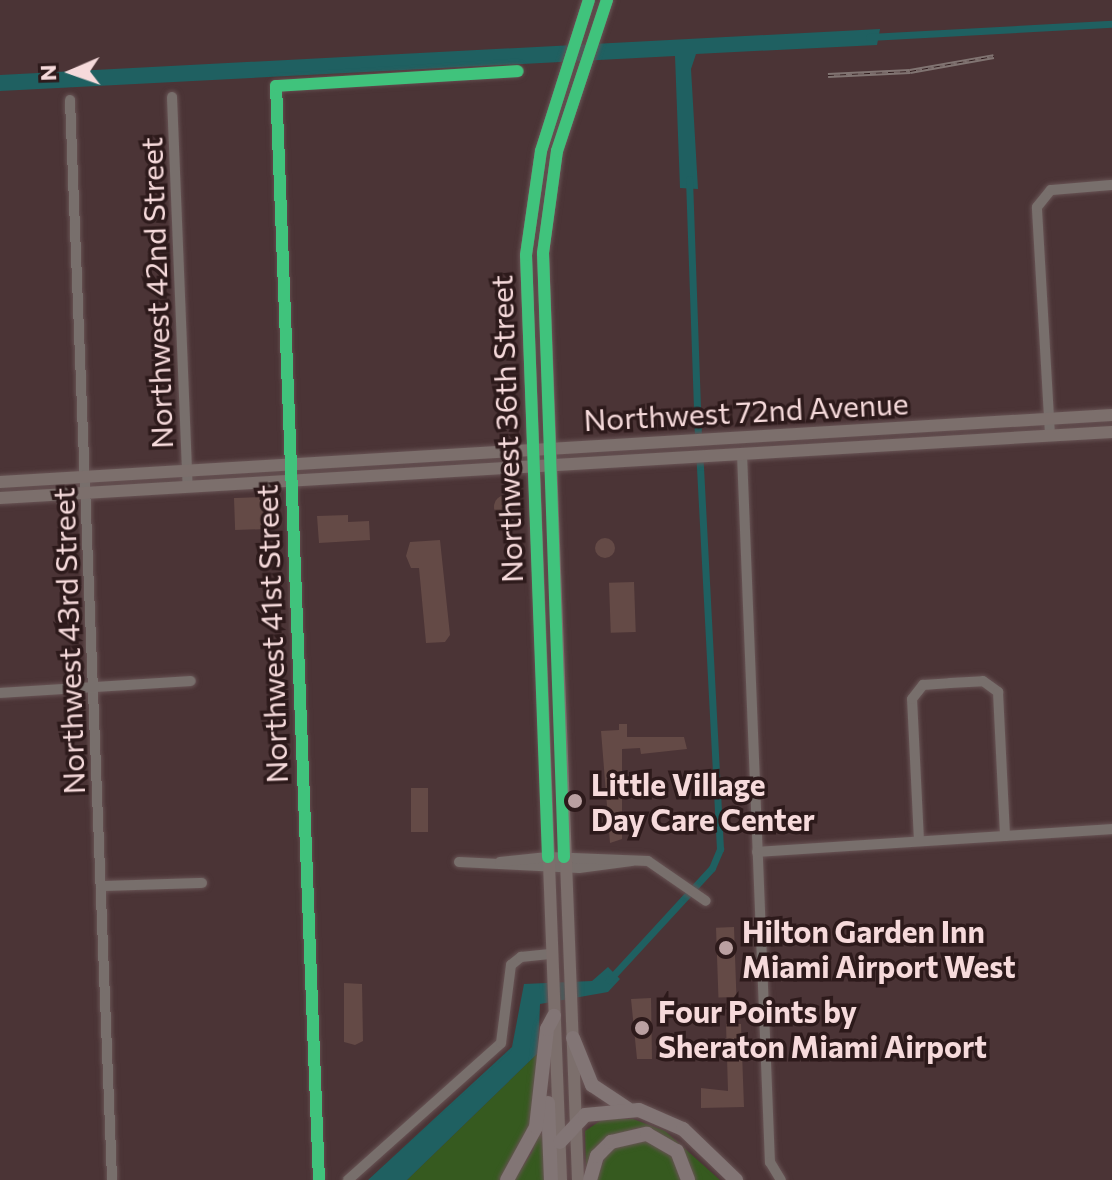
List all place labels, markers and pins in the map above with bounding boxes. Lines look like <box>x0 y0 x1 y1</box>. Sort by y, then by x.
place label: Little Village Day Care Center <box>591 766 815 836</box>
marker: Little Village Day Care Center <box>566 792 584 810</box>
place label: Hilton Garden Inn Miami Airport West <box>742 913 1016 984</box>
marker: Hilton Garden Inn Miami Airport West <box>717 939 735 957</box>
place label: Four Points by Sheraton Miami Airport <box>658 993 987 1064</box>
marker: Four Points by Sheraton Miami Airport <box>633 1019 651 1037</box>

